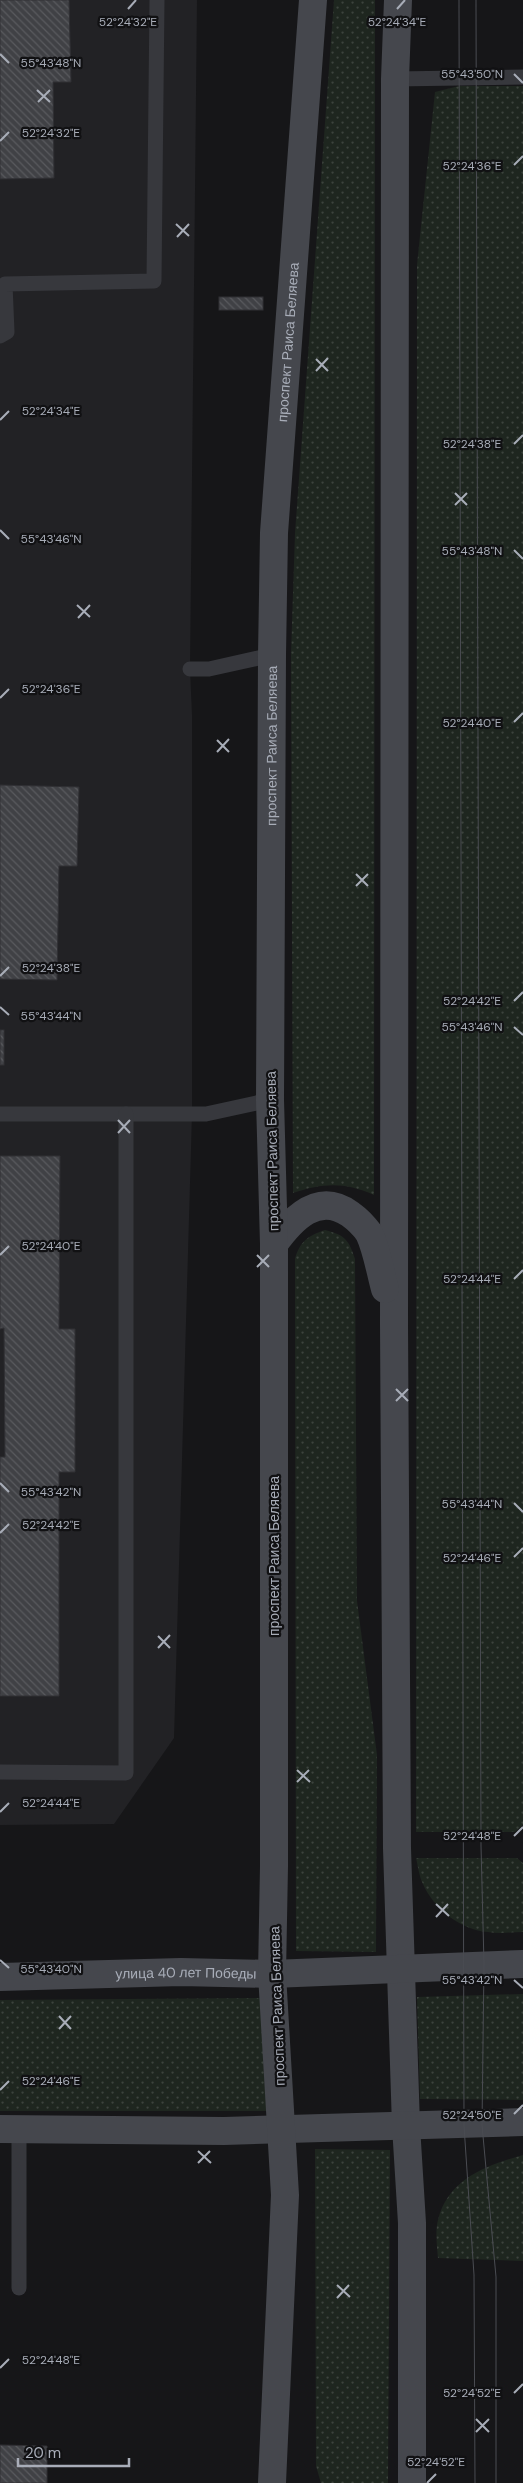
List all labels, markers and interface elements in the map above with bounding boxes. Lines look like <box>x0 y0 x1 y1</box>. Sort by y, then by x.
text: 52°24'32"E <box>99 14 157 30</box>
text: 52°24'34"E <box>368 14 427 30</box>
text: 55°43'48"N <box>21 55 81 71</box>
text: 55°43'50"N <box>441 66 503 82</box>
text: 52°24'32"E <box>22 125 80 141</box>
text: 52°24'36"E <box>443 158 502 174</box>
street label: проспект Раиса Беляева <box>273 262 303 423</box>
text: 52°24'34"E <box>22 403 81 419</box>
text: 52°24'38"E <box>443 436 502 452</box>
text: 55°43'46"N <box>20 531 82 547</box>
text: 55°43'48"N <box>442 543 502 559</box>
street label: проспект Раиса Беляева <box>262 665 281 826</box>
text: 52°24'36"E <box>22 681 81 697</box>
text: 52°24'40"E <box>442 715 502 731</box>
text: 52°24'38"E <box>22 960 81 976</box>
text: 52°24'42"E <box>443 993 501 1009</box>
text: 55°43'44"N <box>21 1008 81 1024</box>
text: 55°43'46"N <box>441 1019 503 1035</box>
street label: проспект Раиса Беляева <box>262 1071 282 1231</box>
text: 52°24'40"E <box>21 1238 81 1254</box>
text: 52°24'44"E <box>443 1271 501 1287</box>
street label: проспект Раиса Беляева <box>265 1476 283 1636</box>
text: 55°43'42"N <box>21 1484 81 1500</box>
text: 55°43'44"N <box>442 1496 502 1512</box>
text: 52°24'42"E <box>22 1517 80 1533</box>
text: 52°24'46"E <box>443 1550 501 1566</box>
text: 52°24'44"E <box>22 1795 80 1811</box>
text: 52°24'48"E <box>443 1828 501 1844</box>
street label: проспект Раиса Беляева <box>265 1926 289 2086</box>
text: 55°43'40"N <box>20 1961 82 1977</box>
street label: улица 40 лет Победы <box>115 1963 257 1983</box>
text: 55°43'42"N <box>442 1972 502 1988</box>
text: 52°24'46"E <box>22 2073 80 2089</box>
text: 52°24'50"E <box>442 2107 502 2123</box>
text: 52°24'48"E <box>22 2352 80 2368</box>
text: 52°24'52"E <box>443 2385 501 2401</box>
scale bar <box>18 2436 129 2468</box>
text: 20 m <box>25 2443 61 2463</box>
text: 52°24'52"E <box>407 2454 465 2470</box>

